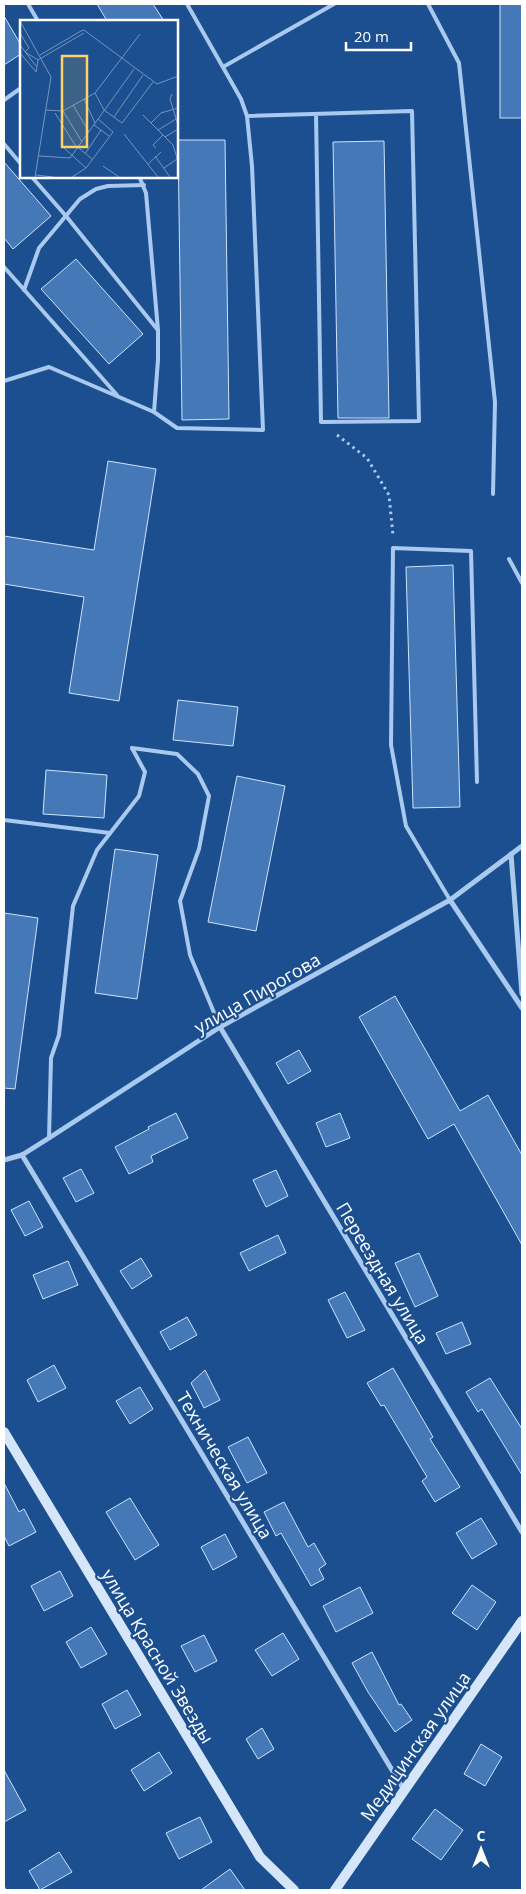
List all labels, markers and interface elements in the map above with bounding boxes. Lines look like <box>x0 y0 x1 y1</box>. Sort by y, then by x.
inset map <box>20 20 178 178</box>
scale bar <box>346 20 411 52</box>
text: 20 m <box>354 26 389 46</box>
street label: улица Пирогова <box>189 947 325 1039</box>
street label: Переездная улица <box>331 1198 435 1348</box>
street label: Техническая улица <box>171 1387 279 1543</box>
street label: улица Красной Звезды <box>96 1564 220 1748</box>
street label: Медицинская улица <box>354 1667 476 1825</box>
north arrow <box>456 1824 506 1874</box>
text: С <box>477 1826 486 1845</box>

